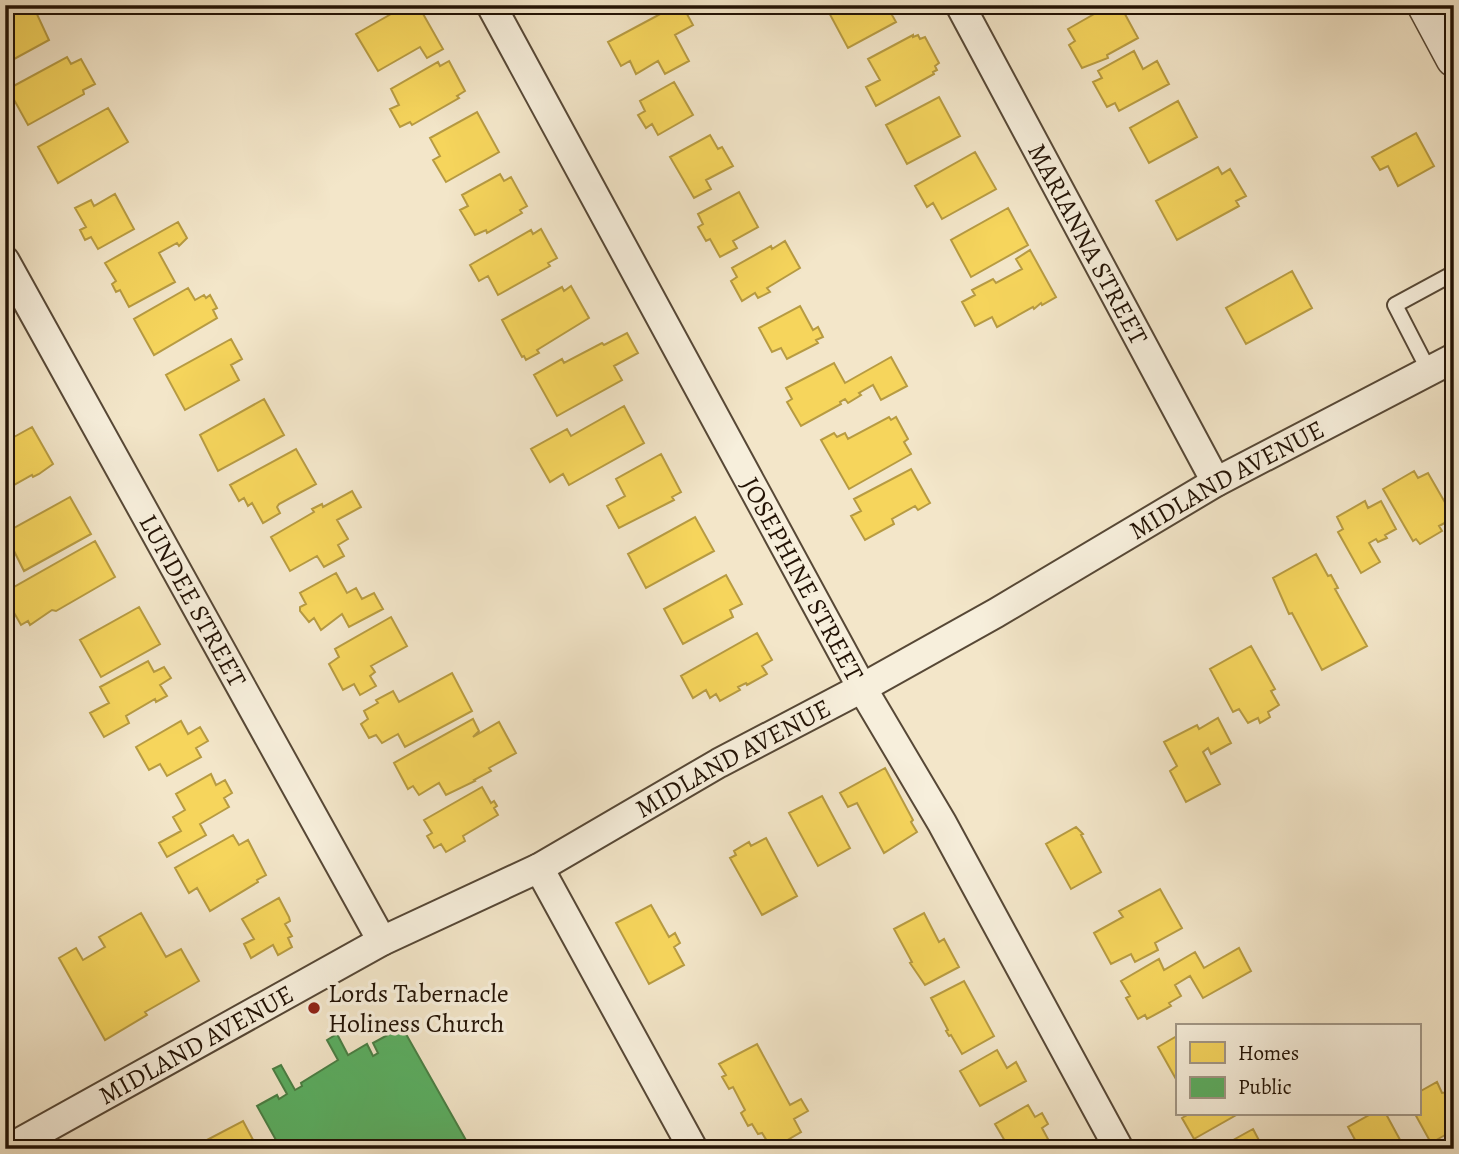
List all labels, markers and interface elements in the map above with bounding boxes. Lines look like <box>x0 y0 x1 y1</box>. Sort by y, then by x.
street label: MARIANNA STREET <box>1020 137 1156 351</box>
street label: MIDLAND AVENUE <box>1122 411 1330 547</box>
street label: JOSEPHINE STREET <box>733 471 872 687</box>
street label: LUNDEE STREET <box>131 508 255 693</box>
street label: MIDLAND AVENUE <box>629 690 837 826</box>
street label: MIDLAND AVENUE <box>92 976 300 1113</box>
place label: Lords Tabernacle Holiness Church <box>328 976 509 1041</box>
marker: Lords Tabernacle Holiness Church <box>306 1000 322 1016</box>
legend <box>1176 1024 1420 1116</box>
text: Homes <box>1238 1039 1299 1067</box>
text: Public <box>1238 1073 1292 1101</box>

